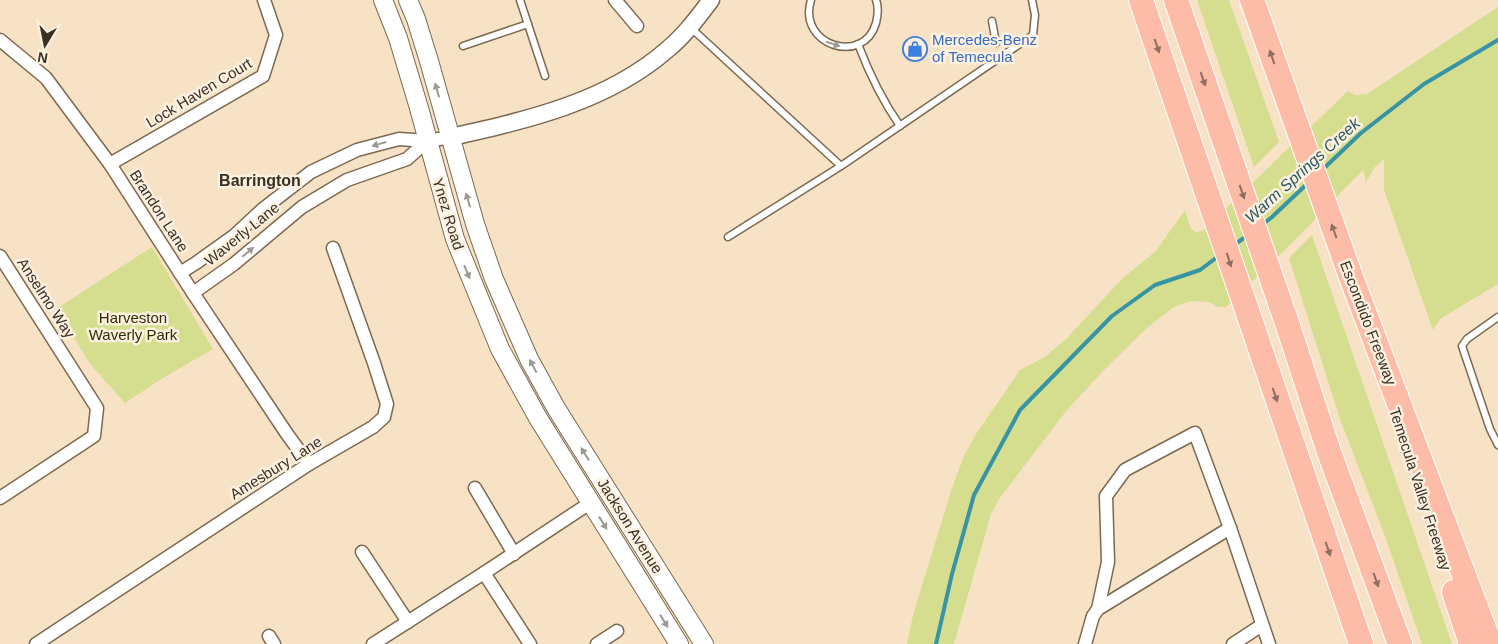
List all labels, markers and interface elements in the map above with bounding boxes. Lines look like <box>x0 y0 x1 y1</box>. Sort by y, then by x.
north arrow <box>20 20 70 70</box>
place label: Mercedes-Benz of Temecula <box>932 31 1037 65</box>
shop icon: Mercedes-Benz of Temecula <box>902 36 928 62</box>
one-way arrow <box>1153 39 1161 54</box>
one-way arrow <box>826 40 841 48</box>
text: N <box>36 49 49 67</box>
one-way arrow <box>1268 49 1276 64</box>
street label: Lock Haven Court <box>143 54 255 131</box>
one-way arrow <box>1199 72 1207 87</box>
one-way arrow <box>433 83 441 98</box>
water label: Warm Springs Creek <box>1242 114 1364 226</box>
one-way arrow <box>372 141 387 149</box>
street label: Brandon Lane <box>127 167 192 255</box>
district label: Barrington <box>219 172 301 189</box>
street label: Ynez Road <box>429 176 467 252</box>
one-way arrow <box>1239 185 1246 200</box>
one-way arrow <box>463 192 471 207</box>
street label: Waverly Lane <box>201 198 282 269</box>
one-way arrow <box>1330 224 1337 239</box>
one-way arrow <box>242 246 254 258</box>
one-way arrow <box>1226 253 1234 268</box>
street label: Anselmo Way <box>14 255 79 341</box>
street label: Escondido Freeway <box>1337 258 1400 388</box>
one-way arrow <box>464 264 472 279</box>
park label: Harveston Waverly Park <box>89 309 178 343</box>
one-way arrow <box>529 358 537 373</box>
one-way arrow <box>1272 388 1279 403</box>
street label: Temecula Valley Freeway <box>1386 405 1455 573</box>
street label: Amesbury Lane <box>227 433 325 503</box>
one-way arrow <box>581 448 590 461</box>
street label: Jackson Avenue <box>594 475 667 576</box>
one-way arrow <box>598 516 607 529</box>
one-way arrow <box>1324 542 1332 557</box>
one-way arrow <box>1372 573 1380 588</box>
one-way arrow <box>659 614 669 627</box>

